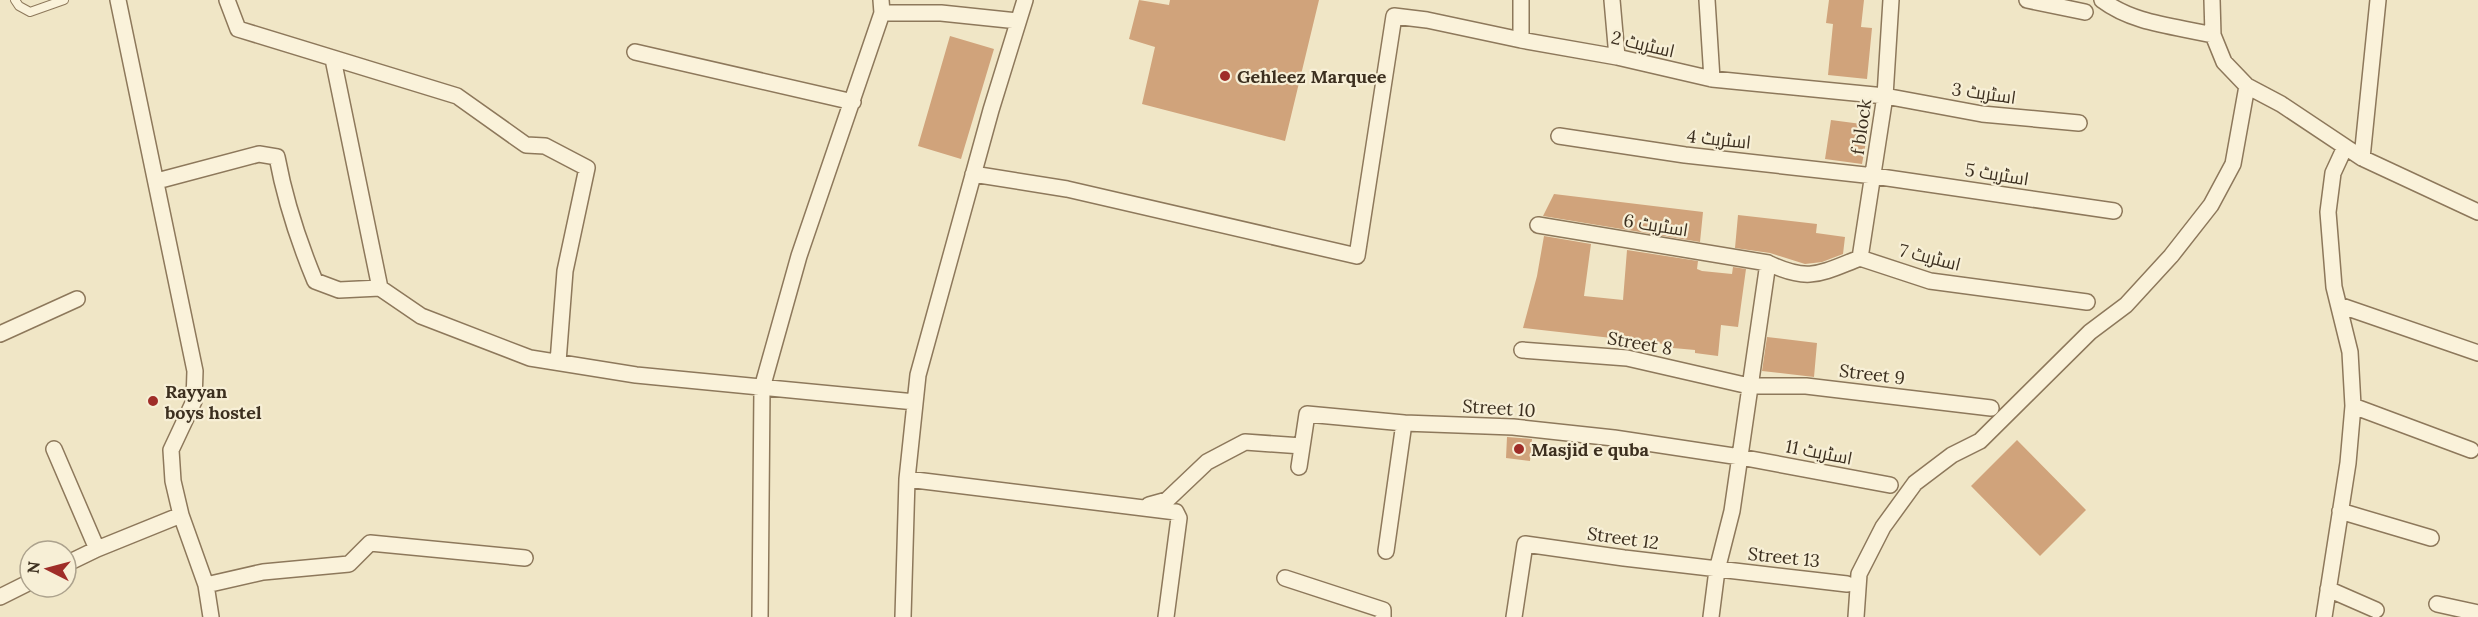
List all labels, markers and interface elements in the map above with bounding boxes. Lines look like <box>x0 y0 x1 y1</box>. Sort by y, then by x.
street label: اسٹریٹ 2 <box>1609 26 1677 62</box>
place label: Gehleez Marquee <box>1237 65 1387 88</box>
marker: Gehleez Marquee <box>1218 69 1232 83</box>
street label: اسٹریٹ 3 <box>1950 77 2018 109</box>
street label: f block <box>1846 97 1876 156</box>
street label: اسٹریٹ 4 <box>1686 124 1752 154</box>
street label: اسٹریٹ 5 <box>1963 158 2031 190</box>
street label: اسٹریٹ 6 <box>1622 209 1690 241</box>
street label: اسٹریٹ 7 <box>1897 238 1963 276</box>
street label: Street 8 <box>1606 326 1674 360</box>
street label: Street 9 <box>1838 359 1906 389</box>
place label: Rayyan boys hostel <box>164 380 262 424</box>
marker: Rayyan boys hostel <box>146 394 160 408</box>
street label: Street 10 <box>1462 394 1536 422</box>
street label: اسٹریٹ 11 <box>1784 434 1854 470</box>
place label: Masjid e quba <box>1531 438 1649 461</box>
marker: Masjid e quba <box>1512 442 1526 456</box>
street label: Street 12 <box>1586 522 1660 554</box>
north arrow <box>18 539 78 599</box>
street label: Street 13 <box>1747 542 1821 572</box>
text: N <box>22 560 44 575</box>

